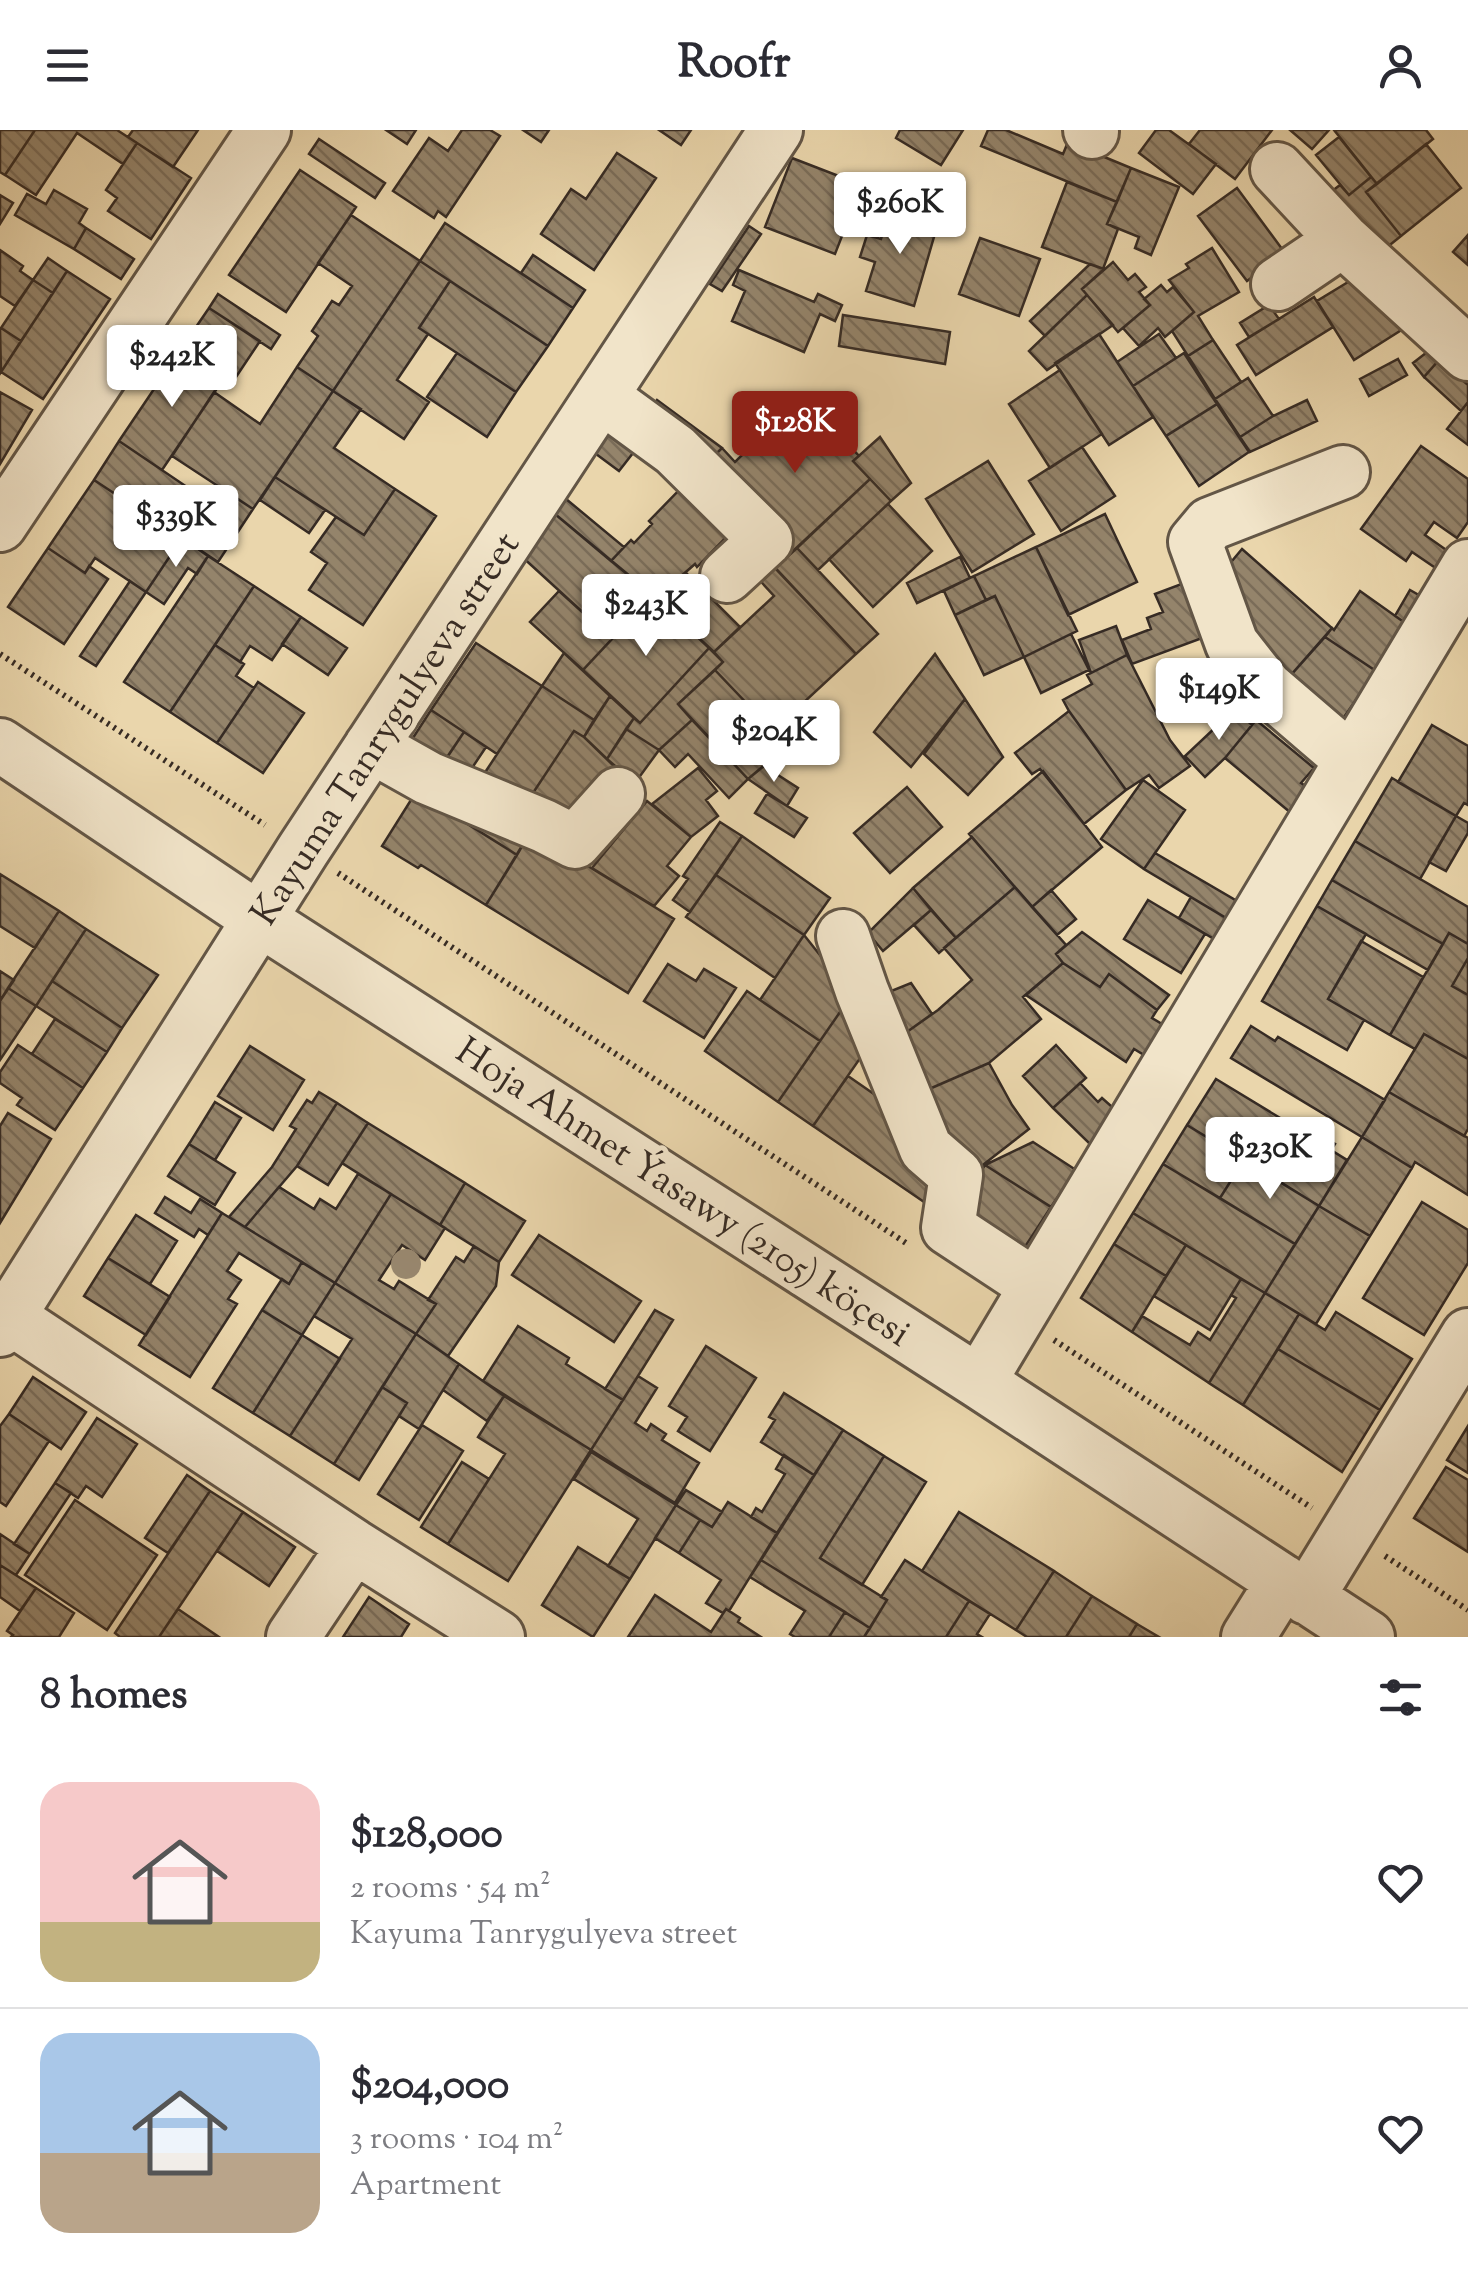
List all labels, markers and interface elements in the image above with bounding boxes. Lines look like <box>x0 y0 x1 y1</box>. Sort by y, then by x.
text: Roofr <box>678 33 790 98</box>
icon: menu <box>40 38 95 93</box>
icon: person <box>1373 38 1428 93</box>
pin: $260K <box>830 172 970 257</box>
text: $260K <box>856 181 944 227</box>
pin: $242K <box>102 325 242 410</box>
text: $242K <box>129 334 215 380</box>
pin: $128K <box>725 391 865 476</box>
text: $128K <box>754 400 836 446</box>
pin: $339K <box>106 485 246 570</box>
text: $339K <box>135 494 217 540</box>
street label: Kayuma Tanrygulyeva street <box>240 523 535 938</box>
pin: $243K <box>576 574 716 659</box>
text: $243K <box>604 583 688 629</box>
pin: $149K <box>1149 658 1289 743</box>
text: $149K <box>1178 667 1260 713</box>
pin: $204K <box>704 700 844 785</box>
text: $204K <box>731 709 817 755</box>
street label: Hoja Ahmet Ýasawy (2105) köçesi <box>444 1026 921 1362</box>
pin: $230K <box>1200 1117 1340 1202</box>
text: $230K <box>1228 1126 1312 1172</box>
text: 8 homes <box>40 1667 188 1727</box>
icon: filters <box>1373 1670 1428 1725</box>
text: $128,000 <box>350 1806 503 1866</box>
icon: home <box>120 1822 240 1942</box>
icon: heart <box>1373 1855 1428 1910</box>
text: 2 rooms · 54 m² <box>350 1866 551 1912</box>
text: Kayuma Tanrygulyeva street <box>350 1912 737 1958</box>
text: $204,000 <box>350 2057 509 2117</box>
icon: home <box>120 2073 240 2193</box>
icon: heart <box>1373 2106 1428 2161</box>
text: 3 rooms · 104 m² <box>350 2117 564 2163</box>
text: Apartment <box>350 2163 501 2209</box>

